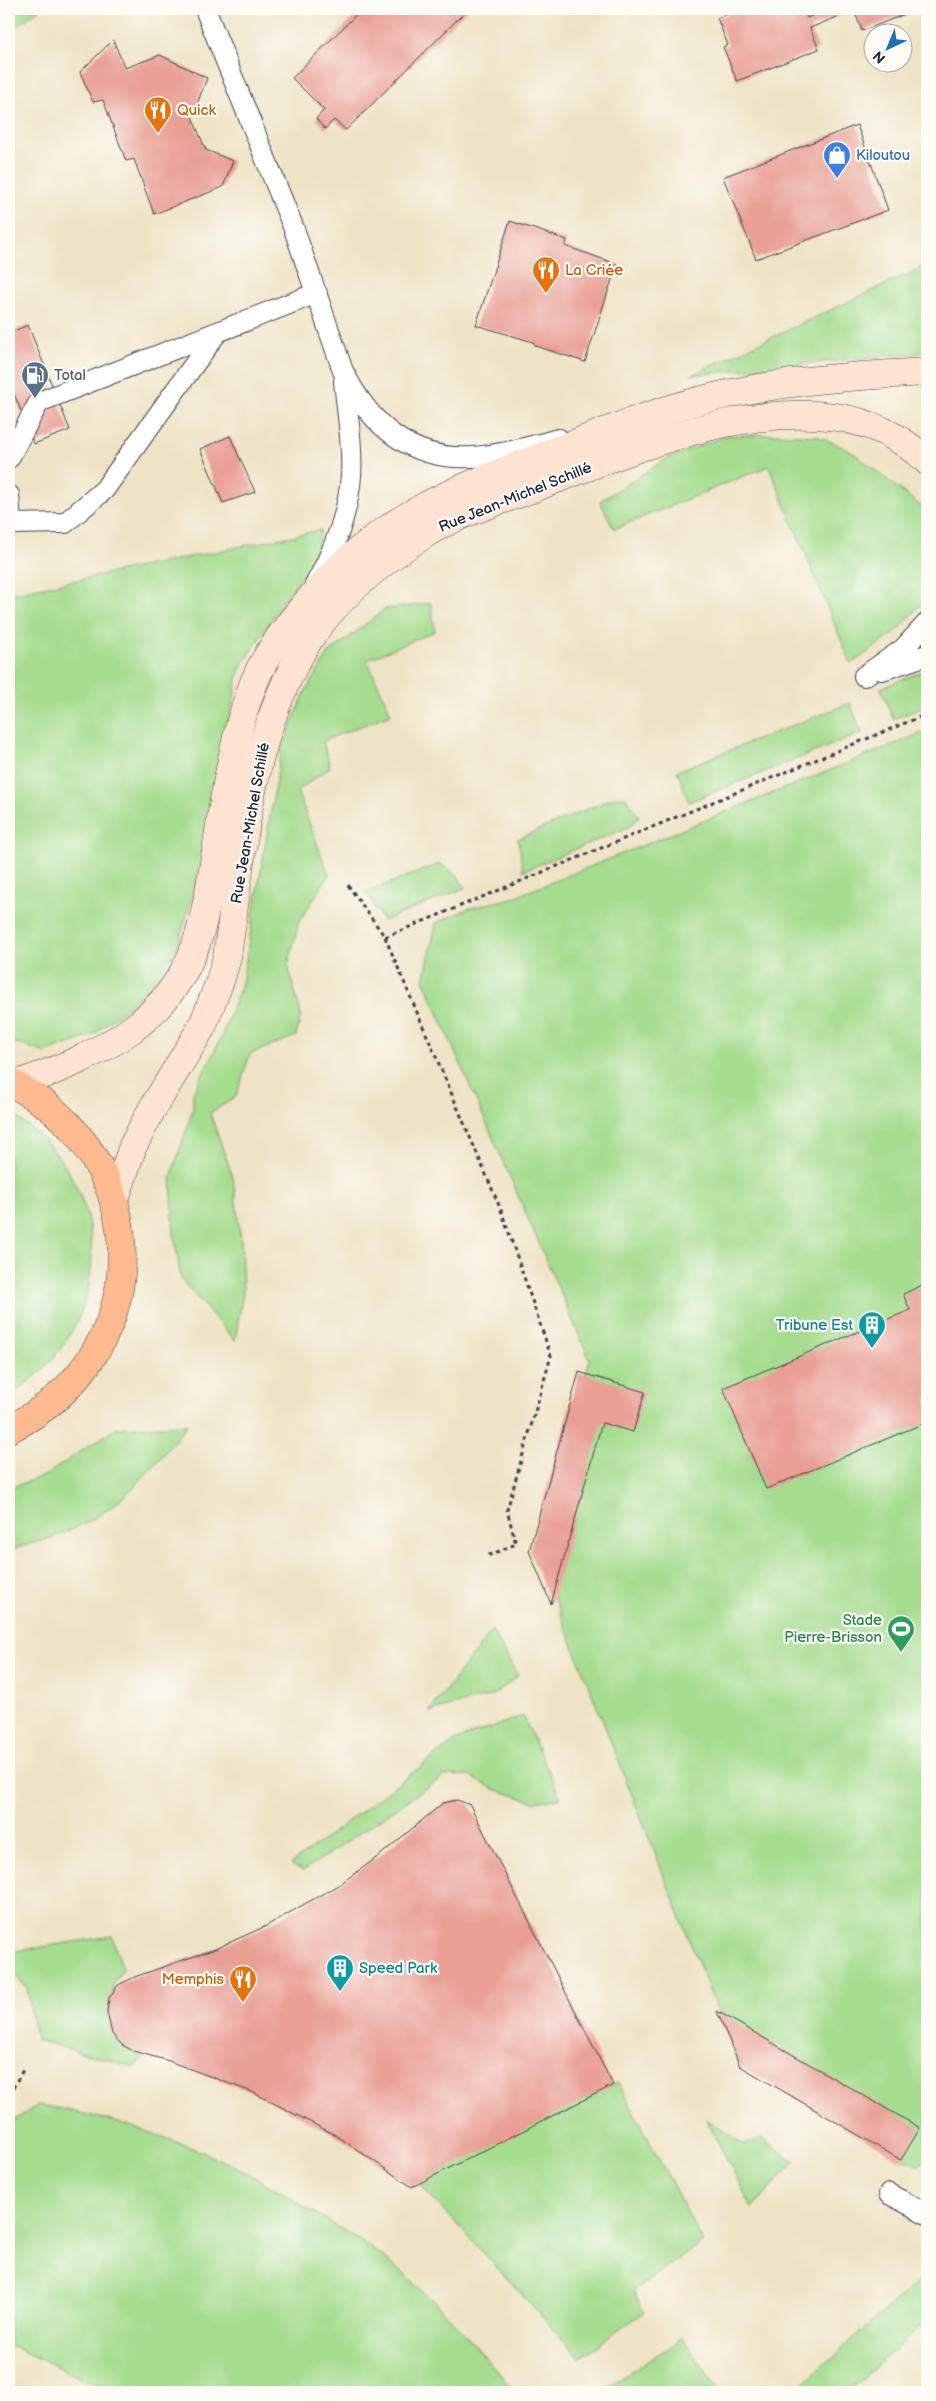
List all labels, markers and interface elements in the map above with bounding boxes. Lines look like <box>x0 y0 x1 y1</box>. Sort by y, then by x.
north arrow <box>864 22 914 72</box>
text: N <box>870 47 889 67</box>
restaurant icon: Quick <box>143 95 173 134</box>
place label: Quick <box>177 101 217 120</box>
shop icon: Kiloutou <box>822 140 852 179</box>
place label: Kiloutou <box>856 146 910 165</box>
restaurant icon: La Criée <box>531 255 561 294</box>
place label: La Criée <box>565 261 623 280</box>
fuel station icon: Total <box>20 360 50 399</box>
place label: Total <box>54 366 86 385</box>
street label: Rue Jean-Michel Schillé <box>436 458 594 537</box>
street label: Rue Jean-Michel Schillé <box>227 741 274 905</box>
building icon: Tribune Est <box>857 1310 887 1349</box>
place label: Tribune Est <box>776 1316 853 1335</box>
place label: Stade Pierre-Brisson <box>784 1611 882 1647</box>
sports icon: Stade Pierre-Brisson <box>886 1614 916 1653</box>
building icon: Speed Park <box>325 1953 355 1992</box>
place label: Speed Park <box>359 1959 438 1978</box>
restaurant icon: Memphis <box>228 1964 258 2003</box>
place label: Memphis <box>162 1970 225 1989</box>

